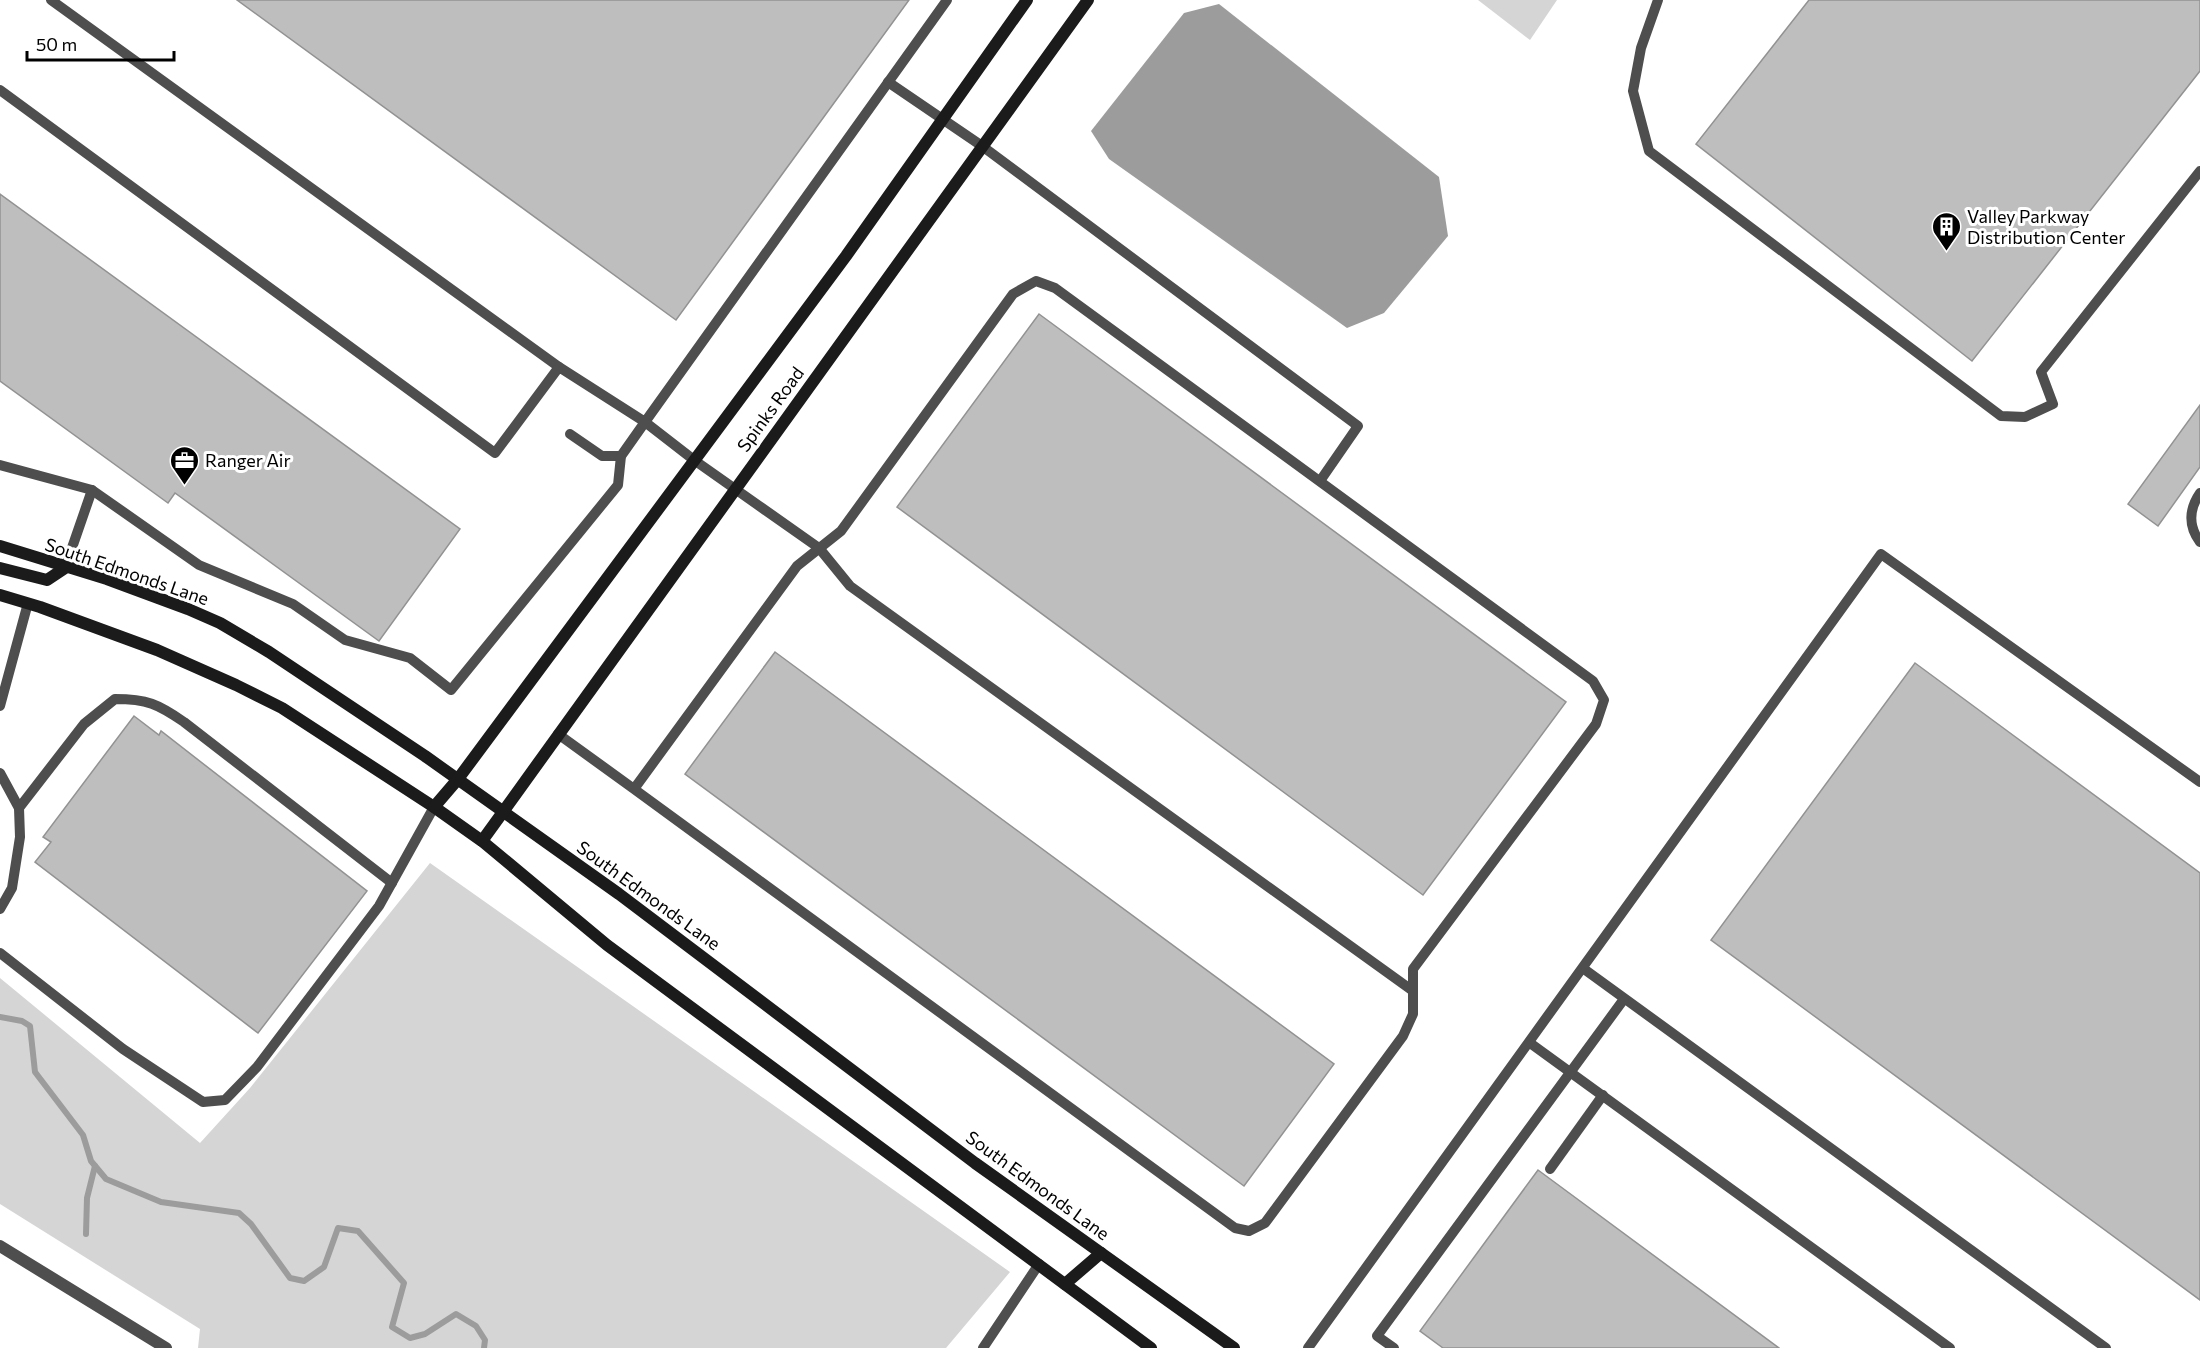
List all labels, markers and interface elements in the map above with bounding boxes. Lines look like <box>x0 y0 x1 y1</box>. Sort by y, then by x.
scale bar <box>27 24 174 62</box>
text: 50 m <box>36 33 77 55</box>
place label: Valley Parkway Distribution Center <box>1967 205 2126 248</box>
building icon: Valley Parkway Distribution Center <box>1930 210 1962 252</box>
street label: Spinks Road <box>732 362 808 456</box>
office icon: Ranger Air <box>168 444 200 486</box>
place label: Ranger Air <box>205 449 291 471</box>
street label: South Edmonds Lane <box>42 533 212 609</box>
street label: South Edmonds Lane <box>573 836 725 954</box>
street label: South Edmonds Lane <box>962 1126 1114 1244</box>

